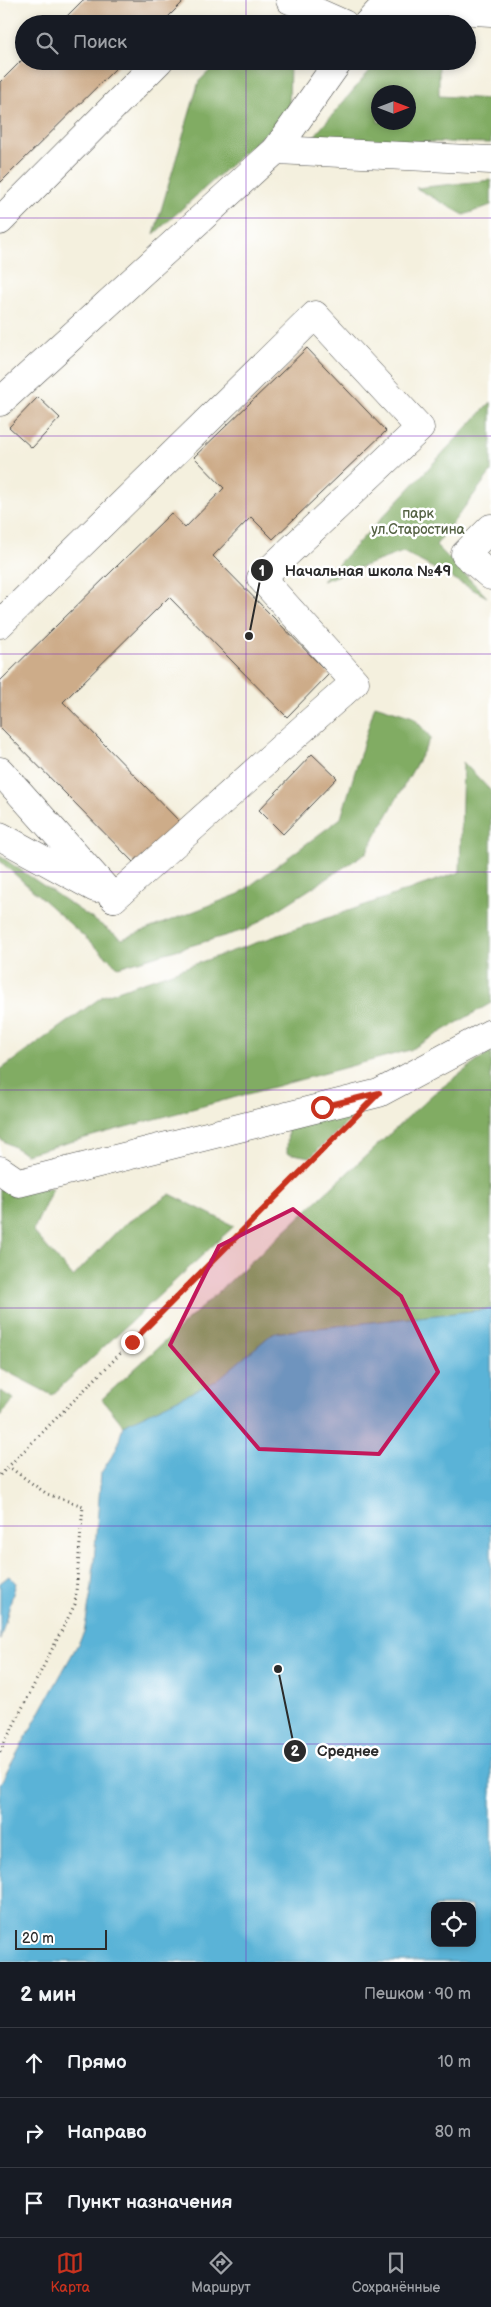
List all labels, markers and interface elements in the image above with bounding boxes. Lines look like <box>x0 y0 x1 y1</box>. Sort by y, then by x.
search box <box>15 15 476 70</box>
icon: search <box>33 29 61 57</box>
text: Поиск <box>73 31 127 54</box>
north arrow <box>371 85 416 130</box>
park label: парк ул.Старостина <box>371 505 466 538</box>
callout: Начальная школа №49 <box>250 555 461 585</box>
text: 1 <box>259 562 265 581</box>
text: Начальная школа №49 <box>285 562 451 581</box>
route start <box>311 1096 334 1119</box>
route end <box>121 1331 144 1354</box>
callout: Среднее <box>282 1736 389 1766</box>
text: 2 <box>291 1742 300 1761</box>
text: Среднее <box>317 1742 379 1761</box>
map controls <box>431 1902 476 1947</box>
button: locate <box>431 1902 476 1947</box>
scale bar <box>15 1927 108 1950</box>
text: 20 m <box>22 1930 54 1947</box>
text: 2 мин <box>20 1982 76 2007</box>
text: Пешком · 90 m <box>364 1985 471 2004</box>
icon: ahead <box>20 2049 48 2077</box>
text: Прямо <box>67 2051 127 2074</box>
text: 10 m <box>438 2053 471 2072</box>
icon: right <box>20 2119 48 2147</box>
text: Направо <box>67 2121 147 2144</box>
text: 80 m <box>435 2123 471 2142</box>
icon: arrive <box>20 2189 48 2217</box>
text: Пункт назначения <box>67 2191 232 2214</box>
tab: Карта <box>51 2249 90 2296</box>
tab: Маршрут <box>191 2249 251 2296</box>
tab: Сохранённые <box>352 2249 440 2296</box>

